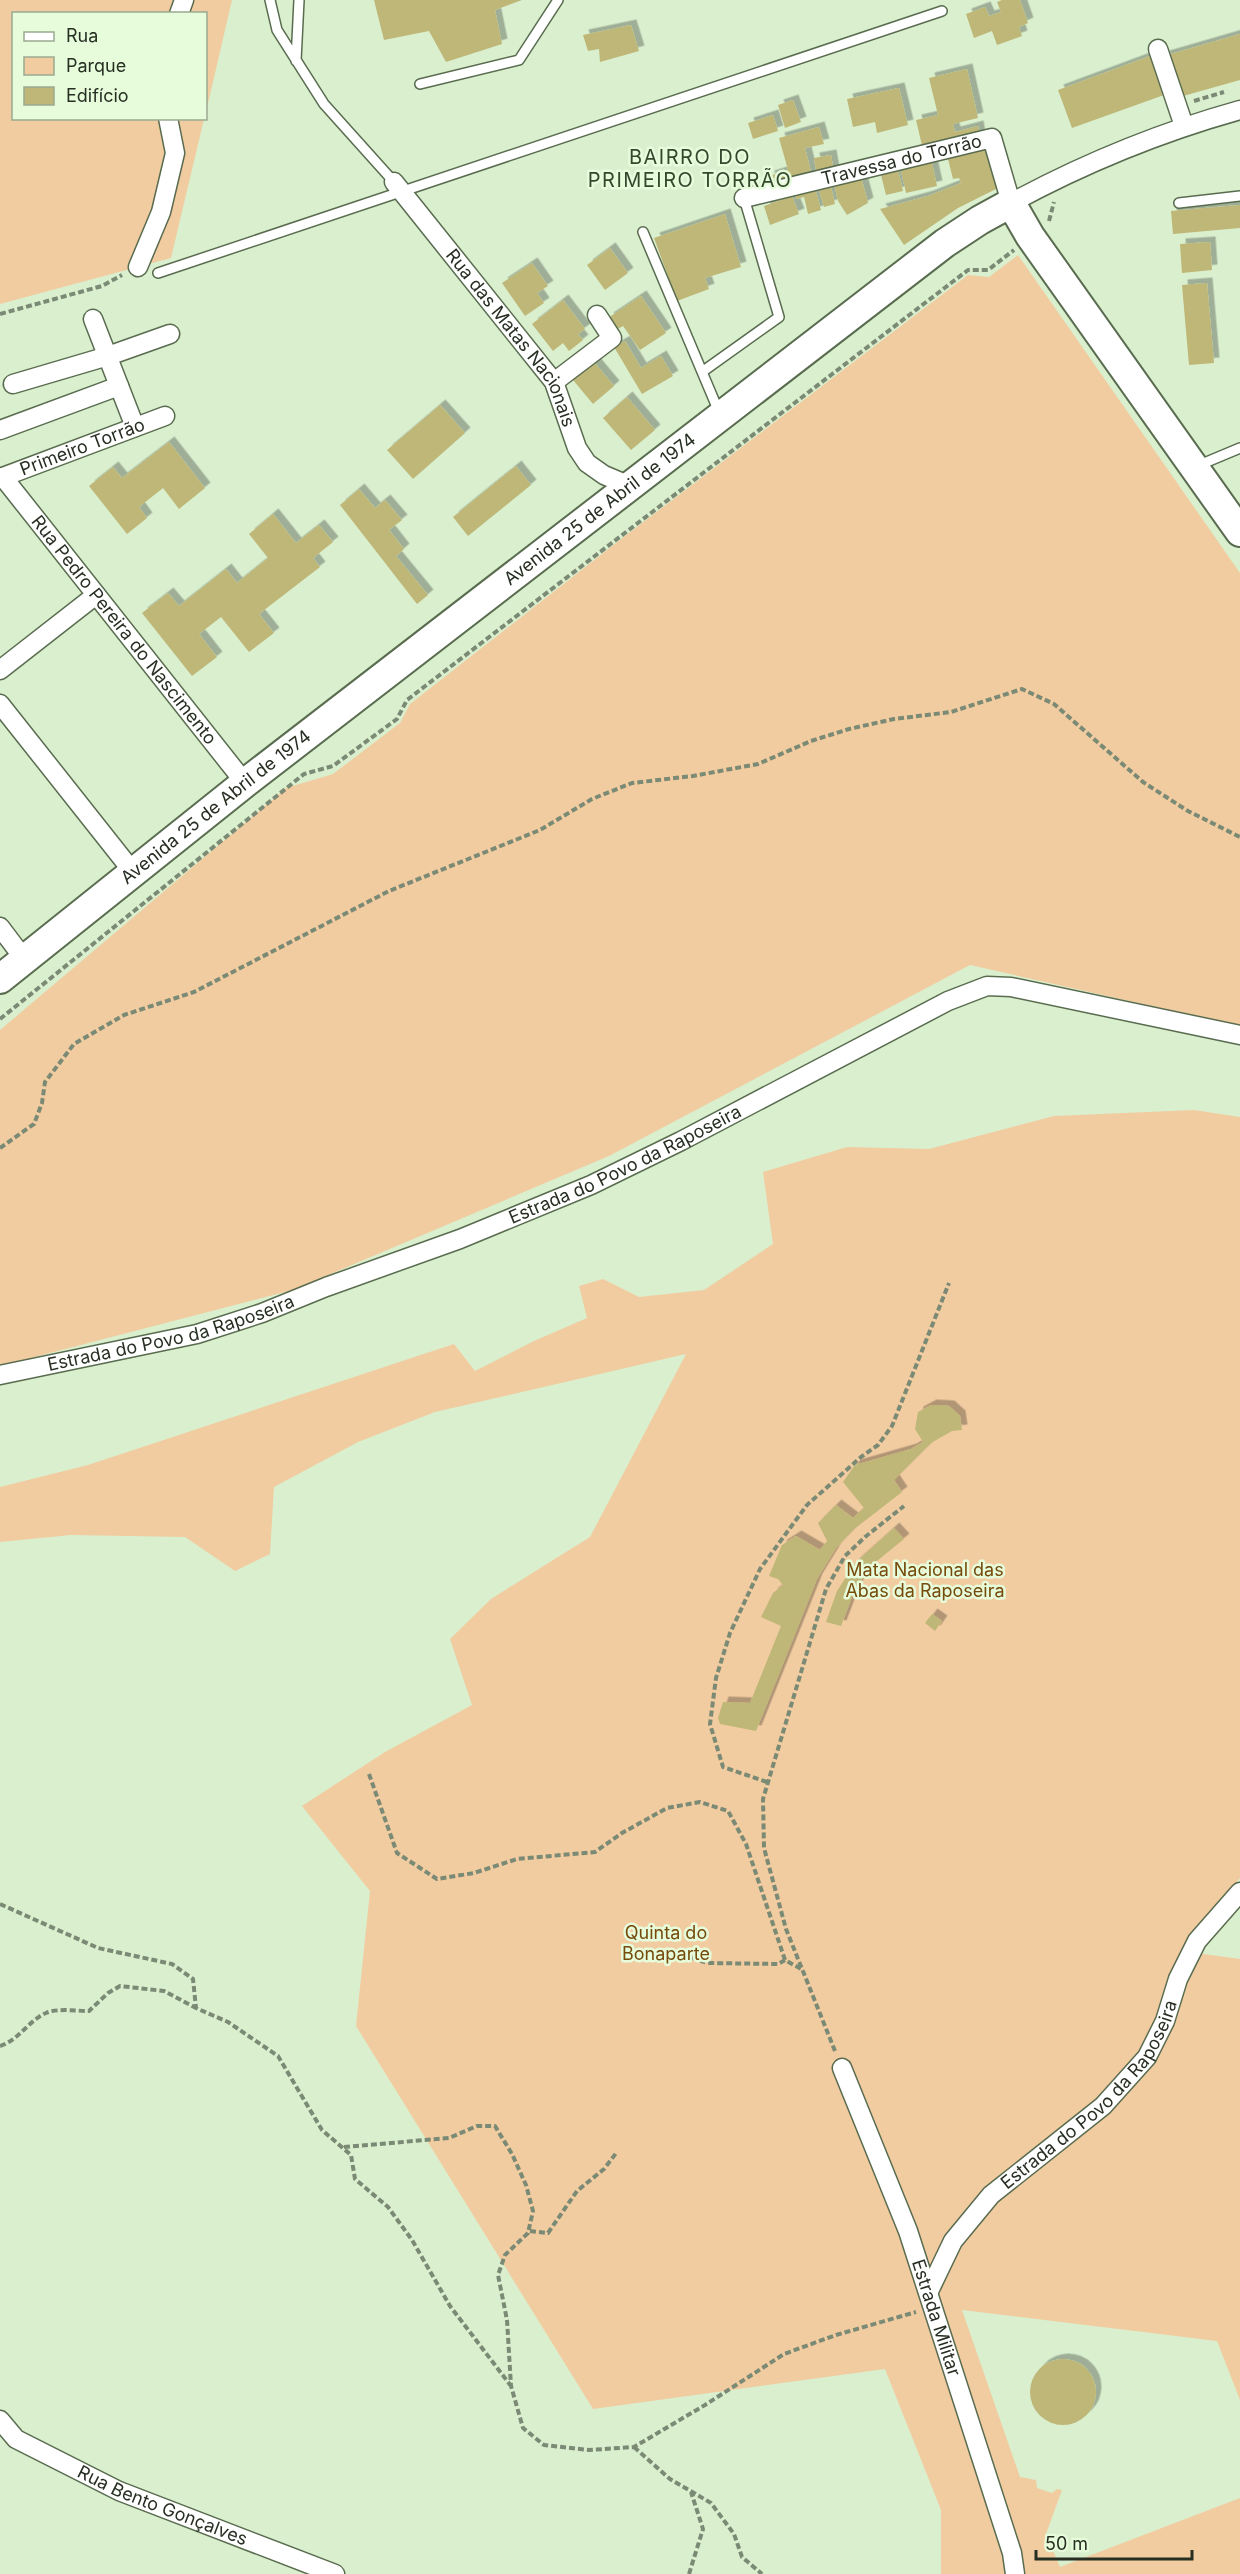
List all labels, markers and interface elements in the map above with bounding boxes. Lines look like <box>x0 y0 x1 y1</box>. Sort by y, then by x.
legend <box>12 12 207 120</box>
text: Rua <box>66 25 98 46</box>
text: Parque <box>66 55 126 76</box>
text: Edifício <box>66 85 129 106</box>
street label: Travessa do Torrão <box>819 130 984 189</box>
district label: BAIRRO DO PRIMEIRO TORRÃO <box>588 145 792 192</box>
street label: Rua das Matas Nacionais <box>442 245 580 430</box>
street label: Primeiro Torrão <box>17 414 148 480</box>
street label: Avenida 25 de Abril de 1974 <box>500 428 699 589</box>
street label: Rua Pedro Pereira do Nascimento <box>27 511 221 748</box>
street label: Avenida 25 de Abril de 1974 <box>116 725 315 888</box>
street label: Estrada do Povo da Raposeira <box>506 1100 745 1228</box>
street label: Estrada do Povo da Raposeira <box>45 1290 297 1375</box>
park label: Mata Nacional das Abas da Raposeira <box>845 1559 1005 1601</box>
park label: Quinta do Bonaparte <box>622 1922 710 1964</box>
street label: Estrada do Povo da Raposeira <box>996 1998 1181 2193</box>
street label: Estrada Militar <box>908 2257 965 2379</box>
street label: Rua Bento Gonçalves <box>74 2461 250 2549</box>
scale bar <box>1036 2523 1192 2561</box>
text: 50 m <box>1045 2533 1088 2554</box>

